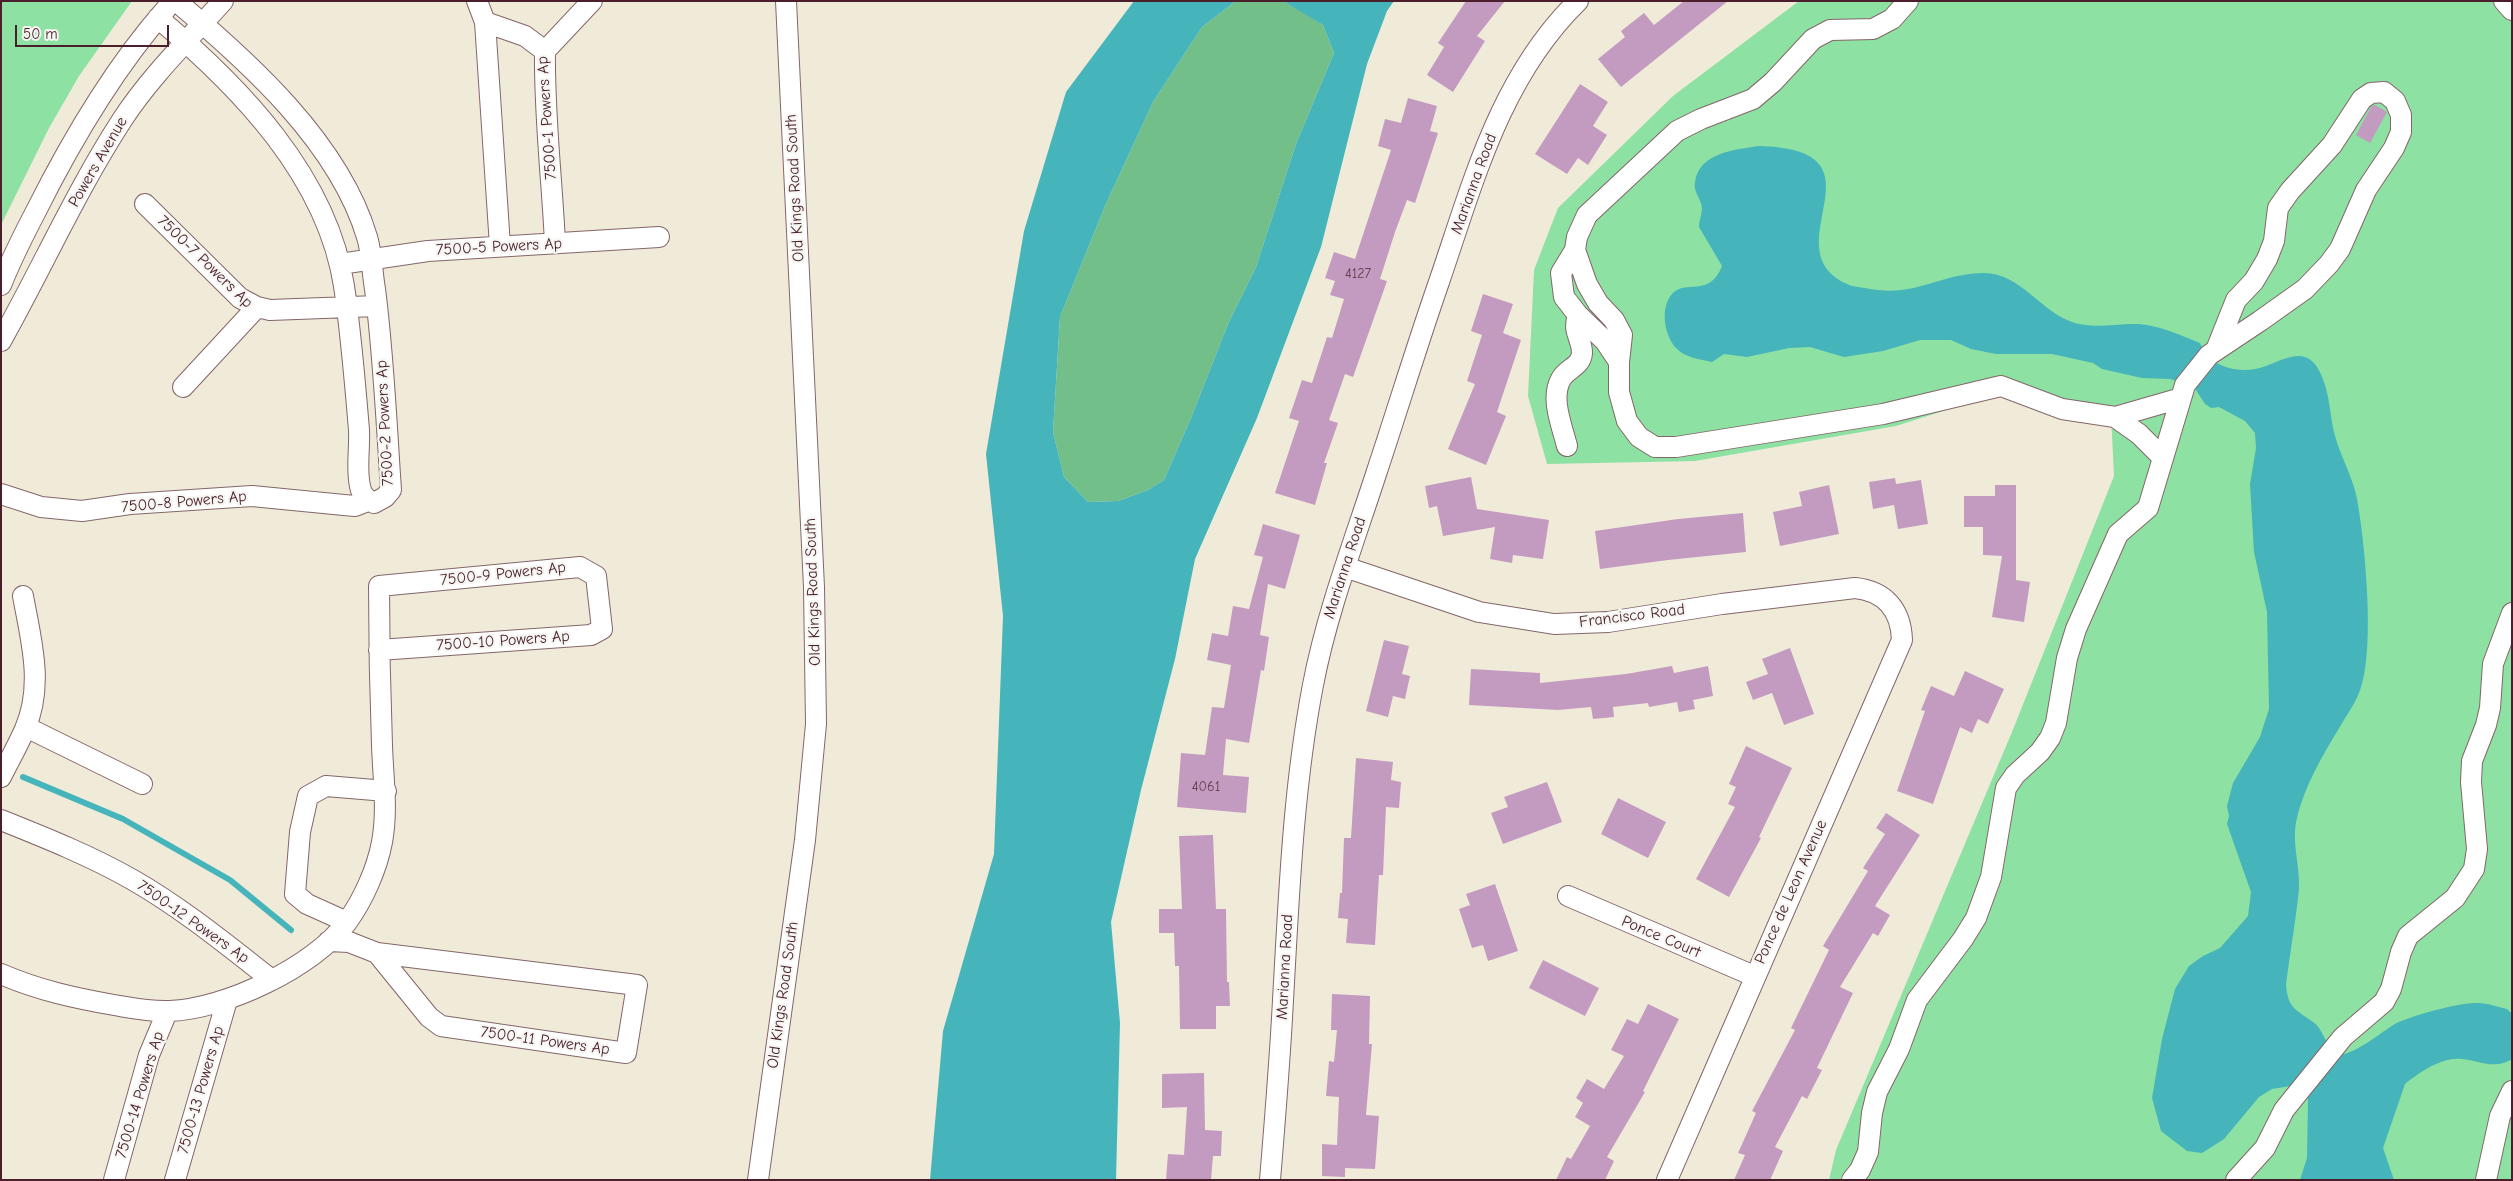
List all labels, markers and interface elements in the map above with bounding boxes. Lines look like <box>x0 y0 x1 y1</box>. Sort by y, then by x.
scale bar <box>18 15 171 47</box>
text: 50 m <box>23 25 58 43</box>
street label: 7500-1 Powers Ap <box>533 56 561 180</box>
street label: Powers Avenue <box>64 113 132 211</box>
street label: Old Kings Road South <box>782 114 808 262</box>
street label: Marianna Road <box>1447 131 1501 237</box>
street label: 7500-7 Powers Ap <box>153 212 257 312</box>
street label: 7500-5 Powers Ap <box>435 234 563 260</box>
house number: 4127 <box>1345 266 1371 282</box>
street label: 7500-2 Powers Ap <box>372 360 398 486</box>
street label: 7500-8 Powers Ap <box>120 487 248 517</box>
street label: Marianna Road <box>1320 515 1370 621</box>
street label: Old Kings Road South <box>801 518 825 666</box>
street label: 7500-9 Powers Ap <box>439 558 567 590</box>
street label: Francisco Road <box>1578 600 1686 632</box>
street label: 7500-10 Powers Ap <box>436 627 570 655</box>
house number: 4061 <box>1192 779 1220 795</box>
street label: Ponce de Leon Avenue <box>1751 817 1831 967</box>
street label: 7500-12 Powers Ap <box>133 876 253 968</box>
street label: Ponce Court <box>1619 912 1703 962</box>
street label: Marianna Road <box>1273 914 1297 1020</box>
street label: Old Kings Road South <box>763 920 803 1070</box>
street label: 7500-11 Powers Ap <box>479 1022 611 1060</box>
street label: 7500-13 Powers Ap <box>174 1024 228 1156</box>
street label: 7500-14 Powers Ap <box>112 1029 168 1161</box>

